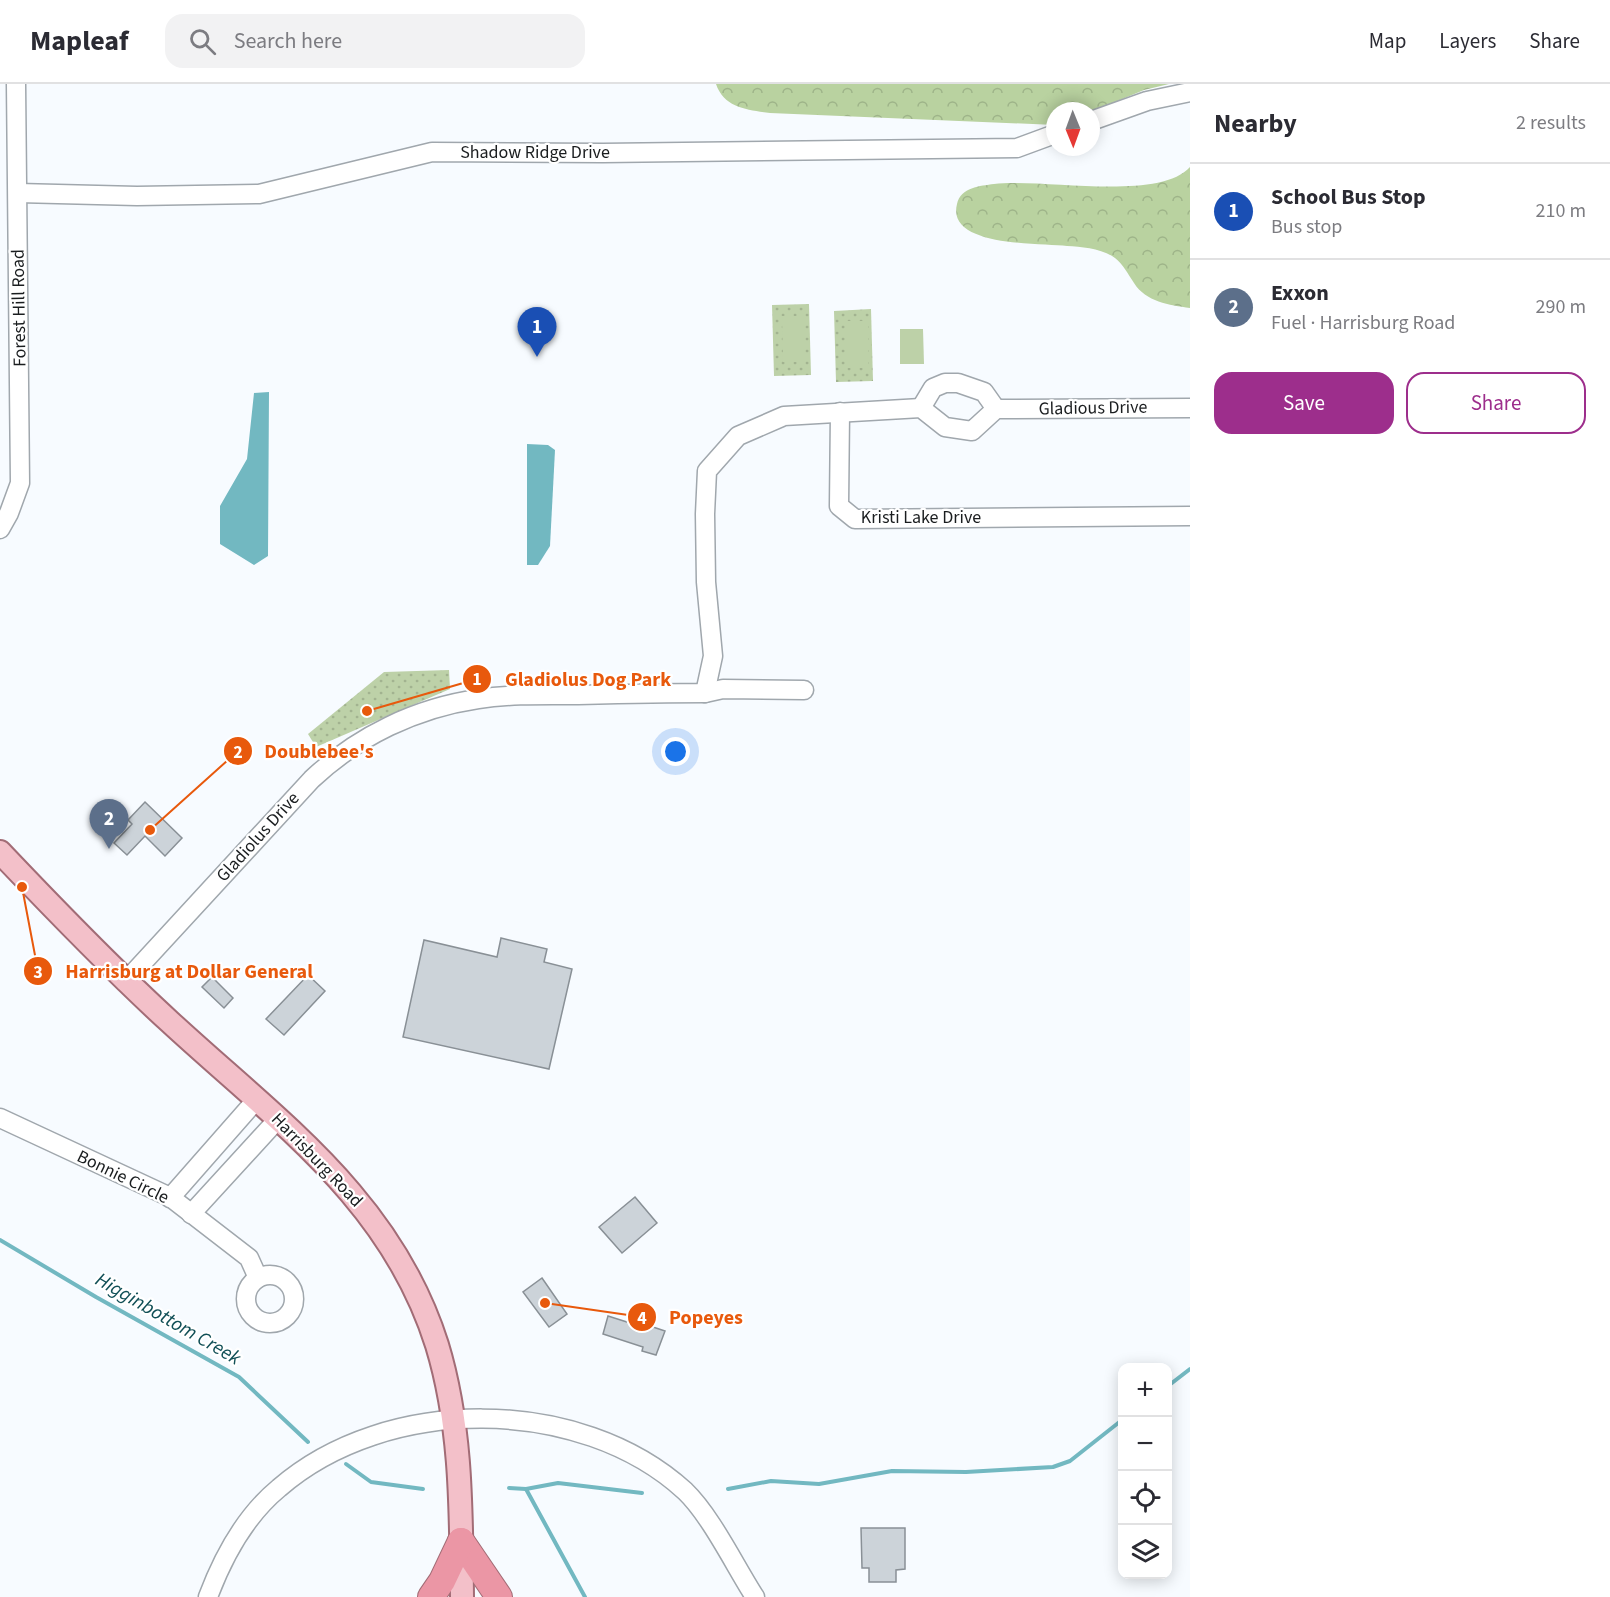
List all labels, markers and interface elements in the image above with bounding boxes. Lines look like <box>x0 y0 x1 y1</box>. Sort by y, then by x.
search box <box>165 14 585 68</box>
text: Mapleaf <box>30 21 129 61</box>
icon: search <box>186 25 219 58</box>
text: Search here <box>234 25 342 57</box>
text: Map <box>1369 26 1406 56</box>
text: Layers <box>1439 26 1496 56</box>
text: Share <box>1529 26 1580 56</box>
north arrow <box>1046 102 1100 156</box>
text: Nearby <box>1214 105 1297 142</box>
text: 2 results <box>1516 109 1586 137</box>
street label: Shadow Ridge Drive <box>460 140 610 165</box>
text: School Bus Stop <box>1271 181 1426 213</box>
text: 1 <box>1228 197 1239 225</box>
text: 210 m <box>1536 197 1586 225</box>
text: Bus stop <box>1271 213 1342 241</box>
street label: Forest Hill Road <box>5 249 33 367</box>
text: Exxon <box>1271 277 1329 309</box>
text: 2 <box>1228 293 1239 321</box>
text: 290 m <box>1536 293 1586 321</box>
pin: 1 <box>518 308 556 357</box>
text: Fuel · Harrisburg Road <box>1271 309 1455 337</box>
button: Save <box>1214 372 1394 434</box>
button: Share <box>1406 372 1586 434</box>
street label: Gladious Drive <box>1038 395 1148 421</box>
street label: Kristi Lake Drive <box>861 505 981 530</box>
callout: Gladiolus Dog Park <box>462 660 683 698</box>
text: Gladiolus Dog Park <box>505 666 671 694</box>
text: 1 <box>472 667 482 692</box>
callout: Doublebee's <box>223 732 386 770</box>
your location <box>661 737 690 766</box>
text: Doublebee's <box>264 738 374 766</box>
text: 2 <box>233 740 243 765</box>
street label: Gladiolus Drive <box>211 786 305 888</box>
pin: 2 <box>90 800 128 849</box>
callout: Harrisburg at Dollar General <box>23 952 325 990</box>
text: Harrisburg at Dollar General <box>65 958 313 986</box>
text: 3 <box>33 960 43 985</box>
street label: Harrisburg Road <box>265 1107 369 1213</box>
street label: Bonnie Circle <box>73 1144 173 1210</box>
water label: Higginbottom Creek <box>90 1266 246 1372</box>
callout: Popeyes <box>627 1298 755 1336</box>
text: Popeyes <box>669 1304 743 1332</box>
text: 4 <box>637 1306 647 1331</box>
map controls <box>1118 1363 1172 1579</box>
button: + <box>1118 1363 1172 1417</box>
button: − <box>1118 1417 1172 1471</box>
button: locate <box>1118 1471 1172 1525</box>
button: layers <box>1118 1525 1172 1579</box>

